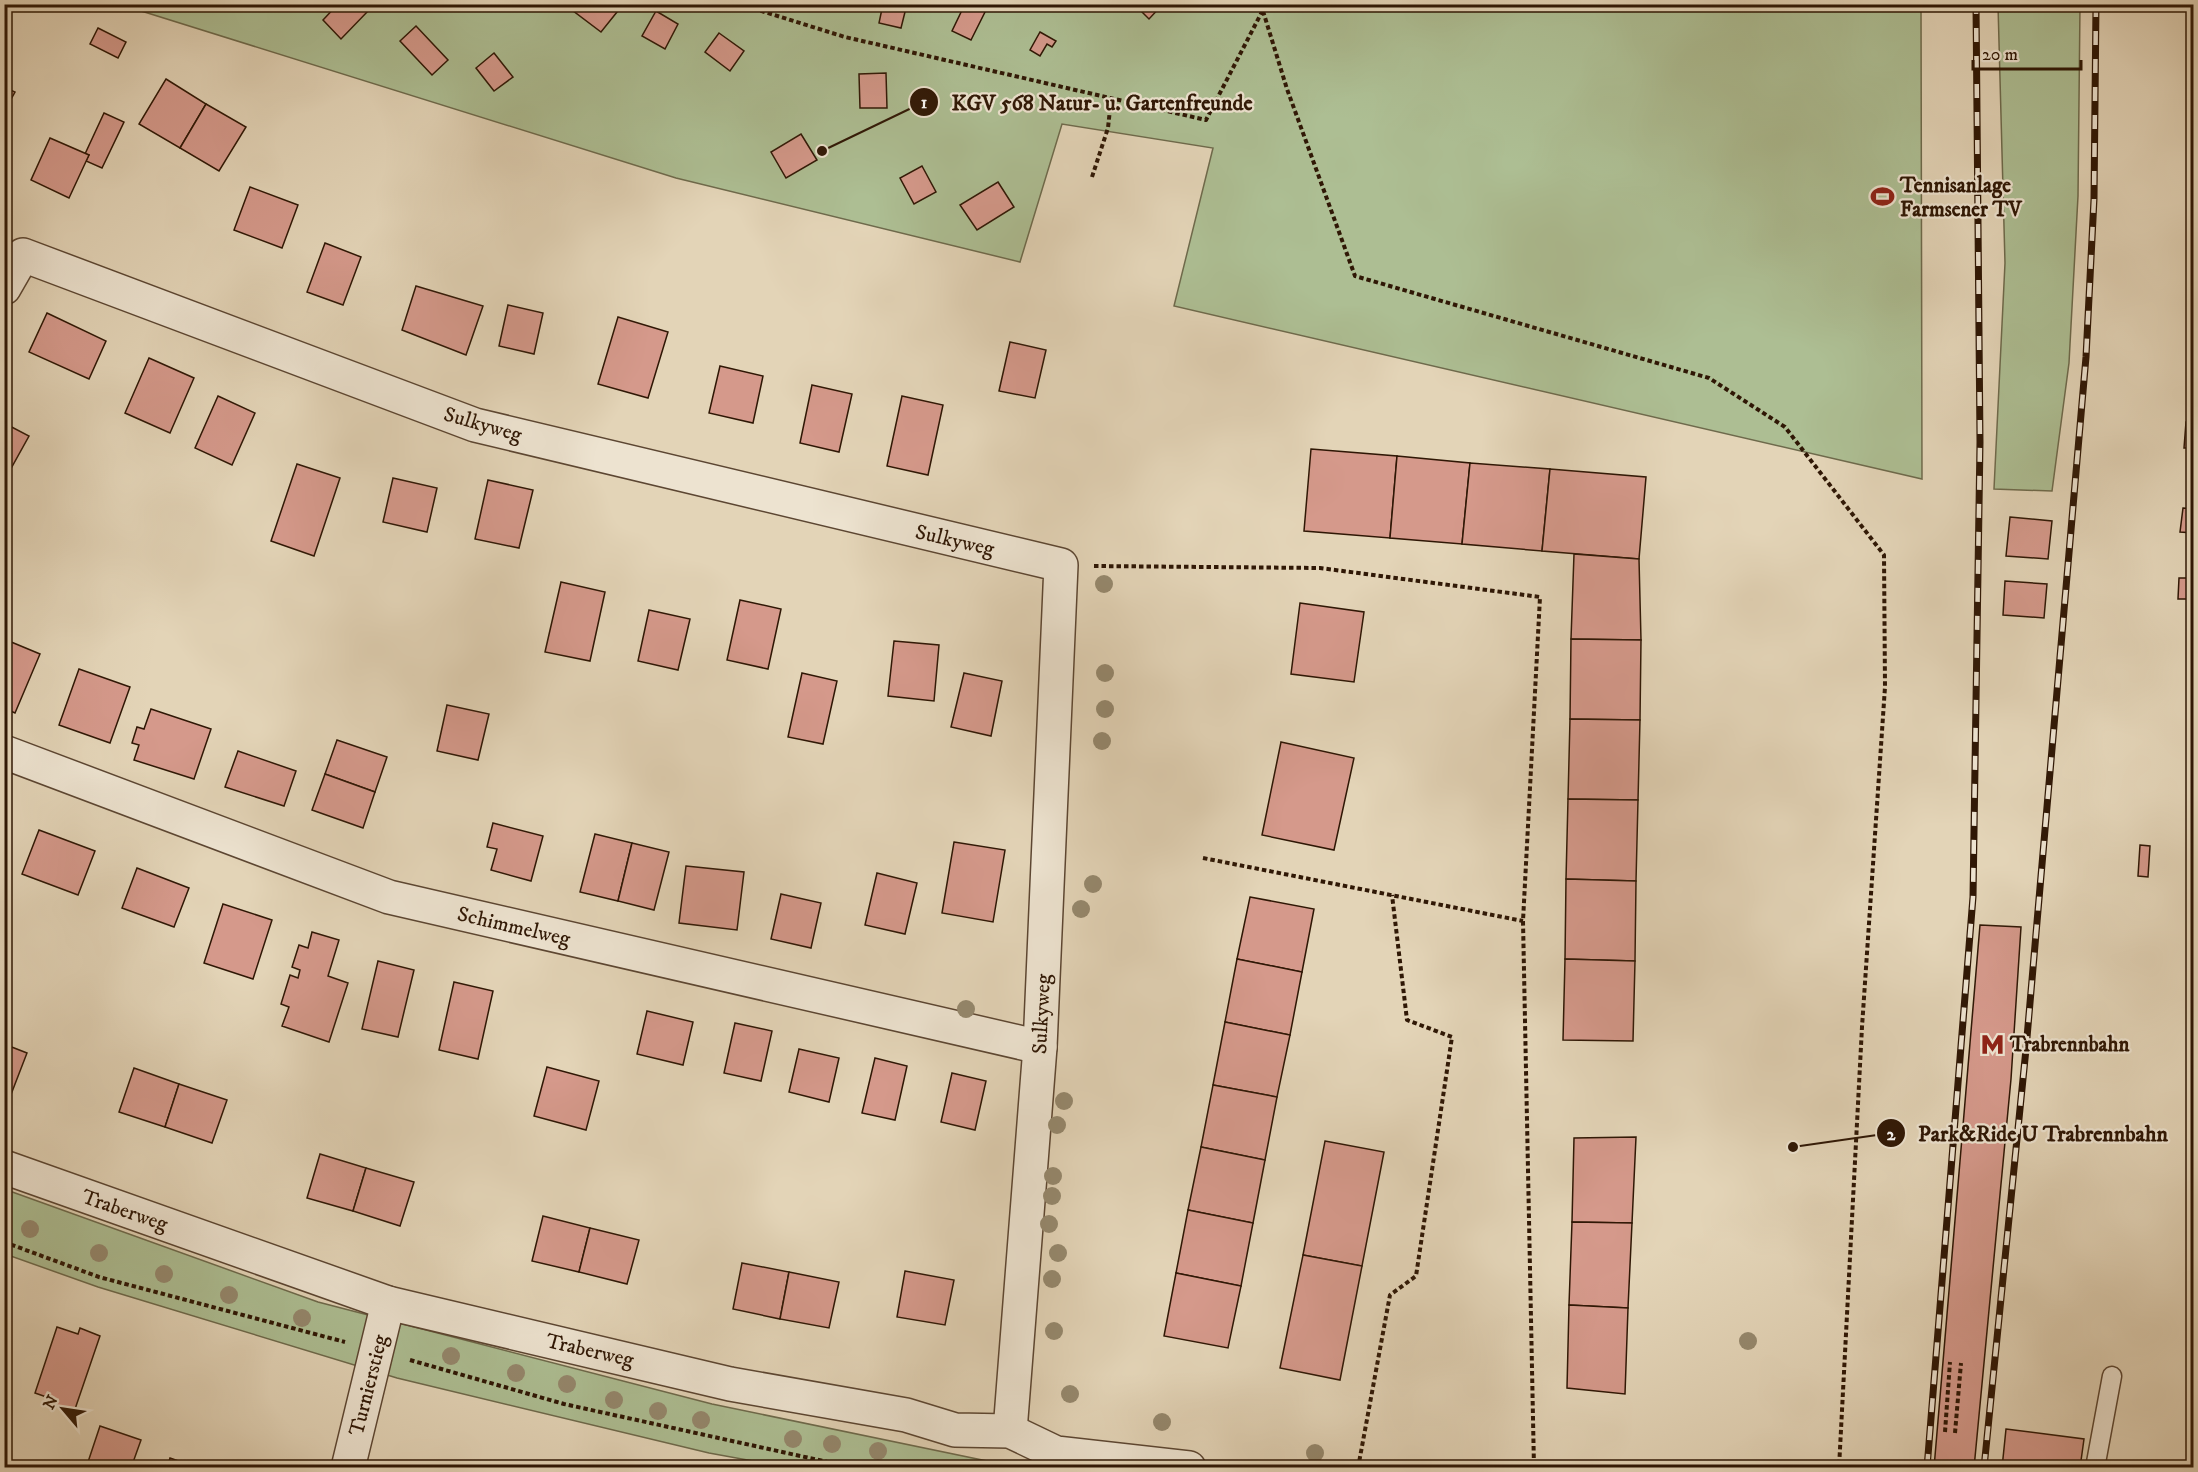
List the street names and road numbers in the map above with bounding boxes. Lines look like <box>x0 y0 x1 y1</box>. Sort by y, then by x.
street label: Sulkyweg <box>441 401 526 449</box>
street label: Sulkyweg <box>913 519 997 563</box>
street label: Schimmelweg <box>455 901 574 953</box>
street label: Sulkyweg <box>1027 973 1057 1055</box>
street label: Traberweg <box>78 1184 172 1238</box>
street label: Traberweg <box>543 1328 637 1374</box>
street label: Turnierstieg <box>344 1331 394 1438</box>

